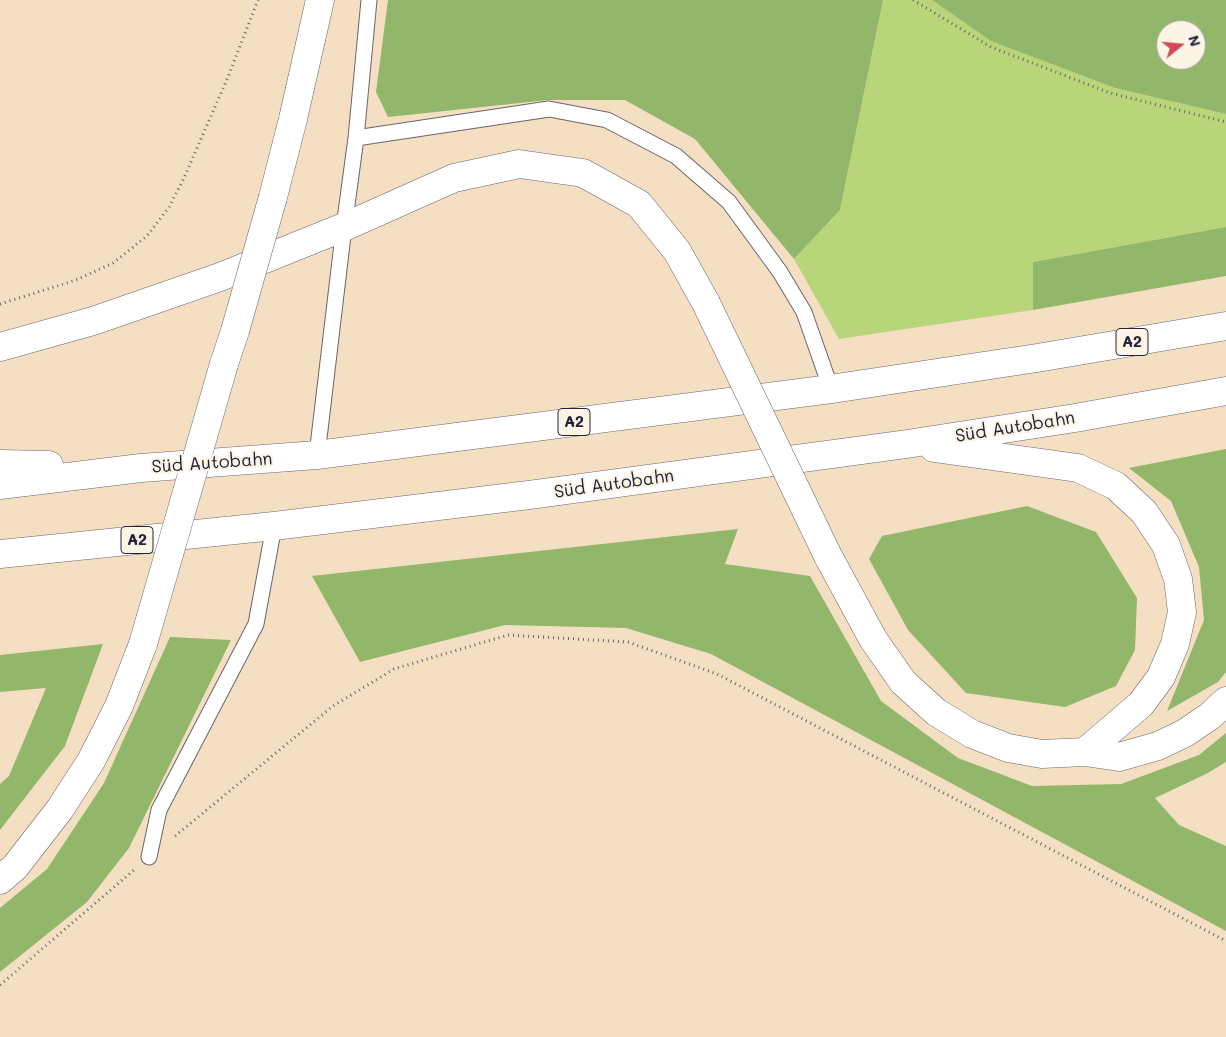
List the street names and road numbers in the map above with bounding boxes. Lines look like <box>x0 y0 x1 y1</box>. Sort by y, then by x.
road number: A2 <box>1116 328 1148 356</box>
street label: Süd Autobahn <box>954 407 1076 447</box>
road number: A2 <box>558 408 590 436</box>
street label: Süd Autobahn <box>151 448 273 478</box>
street label: Süd Autobahn <box>553 465 675 503</box>
road number: A2 <box>121 526 153 554</box>

